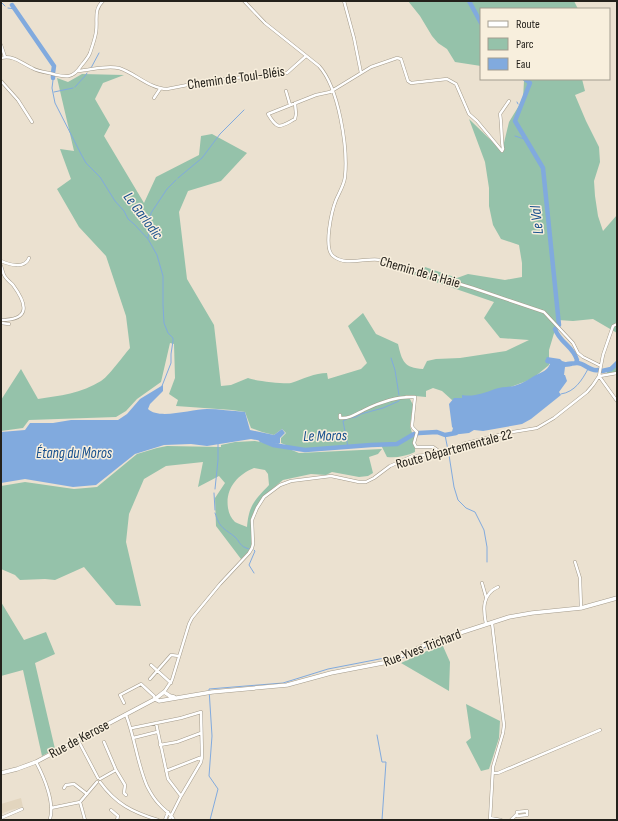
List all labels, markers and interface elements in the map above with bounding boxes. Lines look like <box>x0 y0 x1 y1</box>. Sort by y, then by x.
legend <box>480 8 610 80</box>
text: Route <box>516 17 540 32</box>
text: Parc <box>516 37 534 52</box>
text: Eau <box>516 57 530 72</box>
street label: Chemin de Toul-Bléis <box>186 63 286 93</box>
water label: Le Garlodic <box>119 188 167 244</box>
water label: Le Val <box>526 204 548 235</box>
street label: Chemin de la Haie <box>378 252 462 292</box>
street label: Route Départementale 22 <box>394 425 514 473</box>
water label: Le Moros <box>303 426 348 446</box>
water label: Étang du Moros <box>36 444 113 463</box>
street label: Rue Yves Trichard <box>381 625 463 671</box>
street label: Rue de Kerose <box>46 716 112 762</box>

